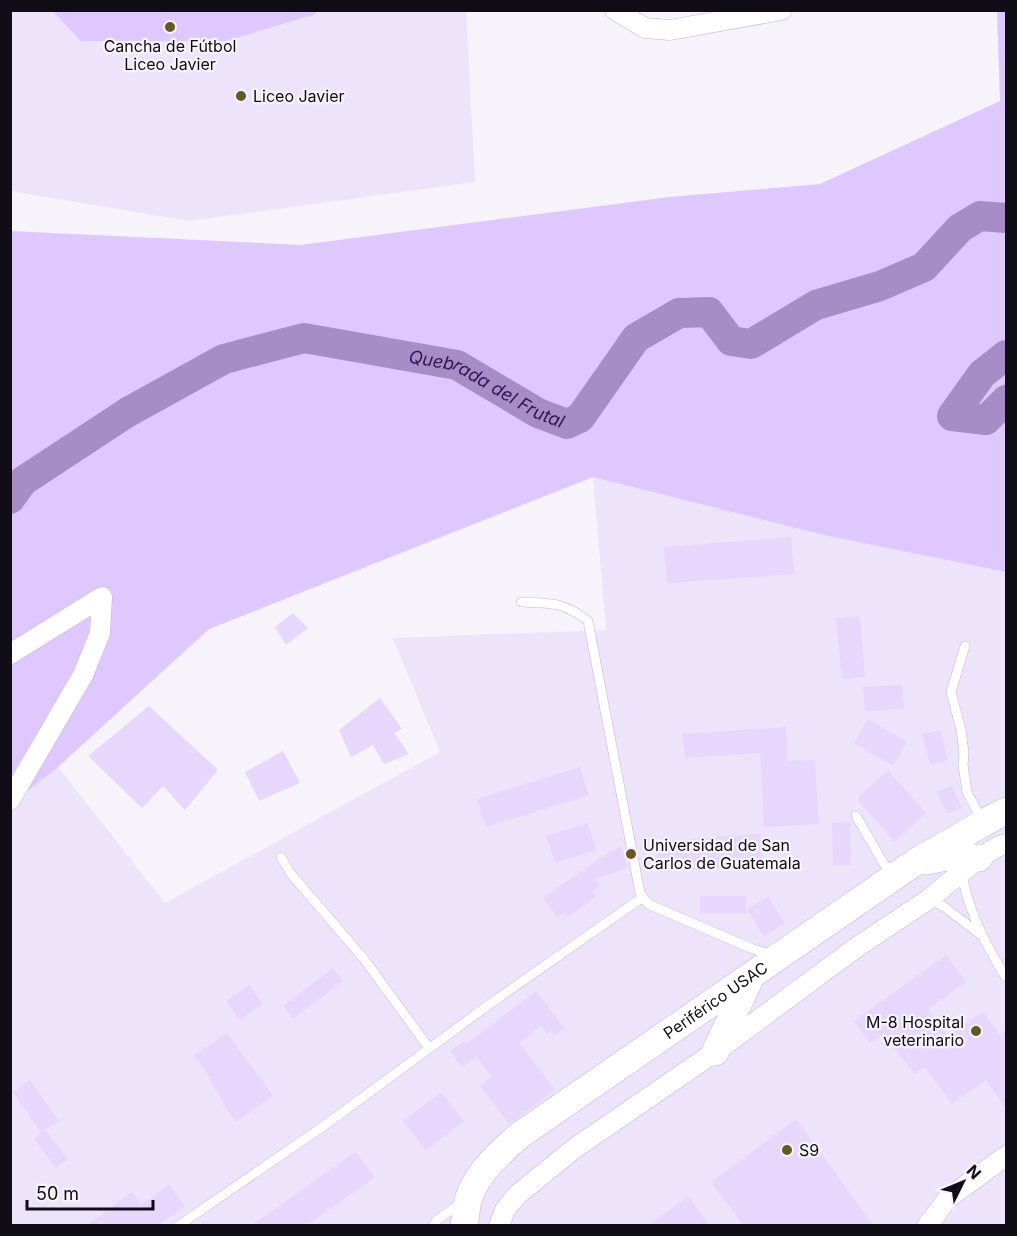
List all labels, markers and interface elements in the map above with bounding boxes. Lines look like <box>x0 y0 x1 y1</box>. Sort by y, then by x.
marker: Cancha de Fútbol Liceo Javier <box>163 20 177 34</box>
place label: Cancha de Fútbol Liceo Javier <box>104 36 236 74</box>
place label: Liceo Javier <box>253 86 345 106</box>
marker: Liceo Javier <box>234 89 248 103</box>
water label: Quebrada del Frutal <box>407 346 568 432</box>
place label: Universidad de San Carlos de Guatemala <box>643 835 801 873</box>
marker: Universidad de San Carlos de Guatemala <box>624 847 638 861</box>
street label: Periférico USAC <box>659 957 771 1043</box>
place label: M-8 Hospital veterinario <box>866 1012 964 1050</box>
marker: M-8 Hospital veterinario <box>969 1024 983 1038</box>
place label: S9 <box>799 1140 819 1160</box>
marker: S9 <box>780 1143 794 1157</box>
north arrow <box>933 1152 993 1212</box>
text: N <box>962 1160 985 1183</box>
scale bar <box>27 1173 153 1211</box>
text: 50 m <box>36 1183 79 1204</box>

